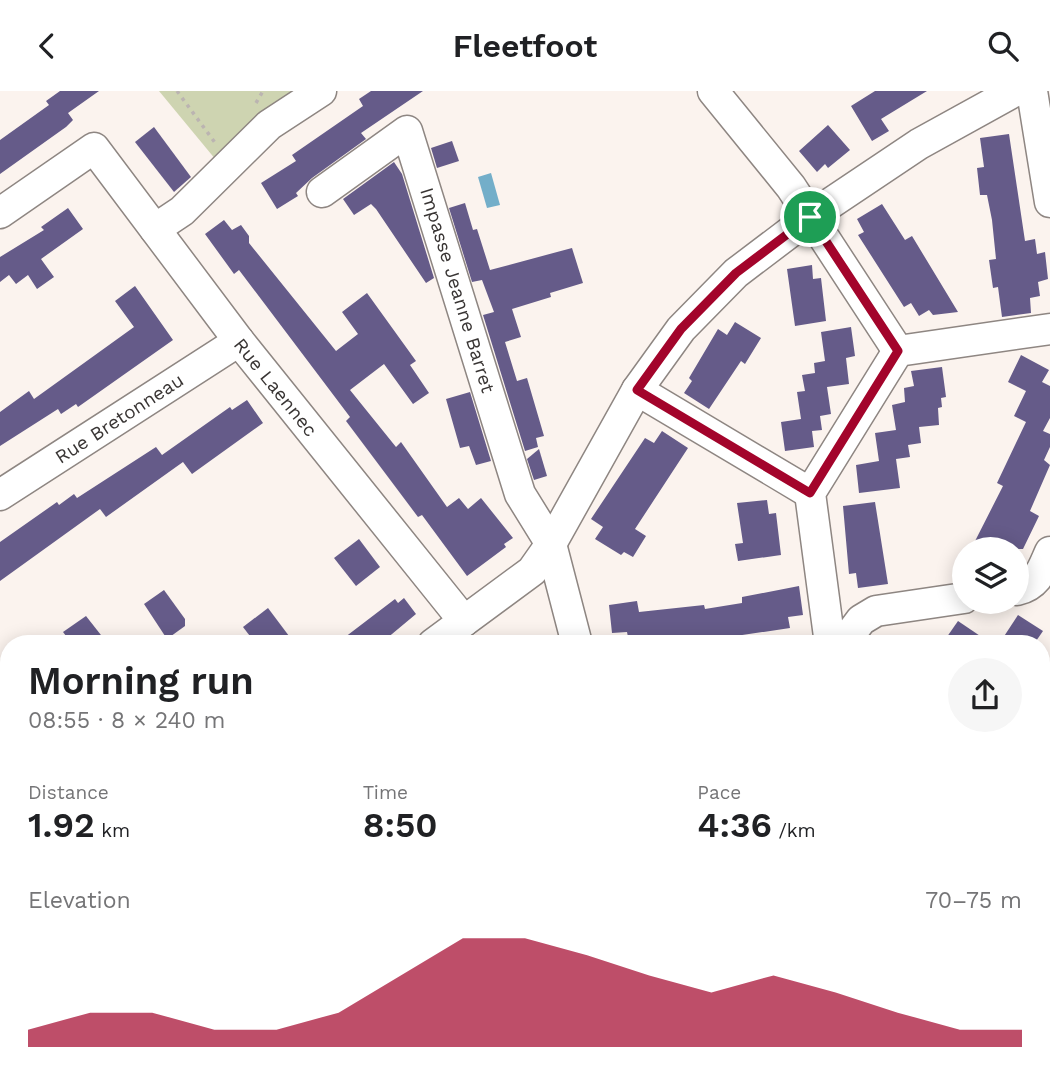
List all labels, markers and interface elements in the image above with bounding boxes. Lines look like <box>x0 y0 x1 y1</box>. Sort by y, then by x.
icon: back <box>28 27 66 65</box>
text: Fleetfoot <box>453 27 597 65</box>
icon: search <box>984 27 1022 65</box>
street label: Impasse Jeanne Barret <box>415 185 500 396</box>
pin <box>780 187 840 247</box>
icon: arrive <box>791 198 829 236</box>
street label: Rue Laennec <box>229 334 322 441</box>
street label: Rue Bretonneau <box>51 368 188 468</box>
map controls <box>952 537 1029 614</box>
button: layers <box>952 537 1029 614</box>
button: share <box>948 658 1022 732</box>
text: Morning run <box>28 659 254 703</box>
text: 08:55 · 8 × 240 m <box>28 707 226 734</box>
text: Distance <box>28 781 109 804</box>
text: Time <box>363 781 408 804</box>
text: Pace <box>697 781 741 804</box>
text: 1.92 <box>28 804 95 846</box>
text: 8:50 <box>363 804 438 846</box>
text: 4:36 <box>697 804 772 846</box>
text: km <box>95 819 130 842</box>
text: /km <box>772 819 816 842</box>
text: Elevation <box>28 887 131 914</box>
text: 70–75 m <box>925 887 1022 914</box>

